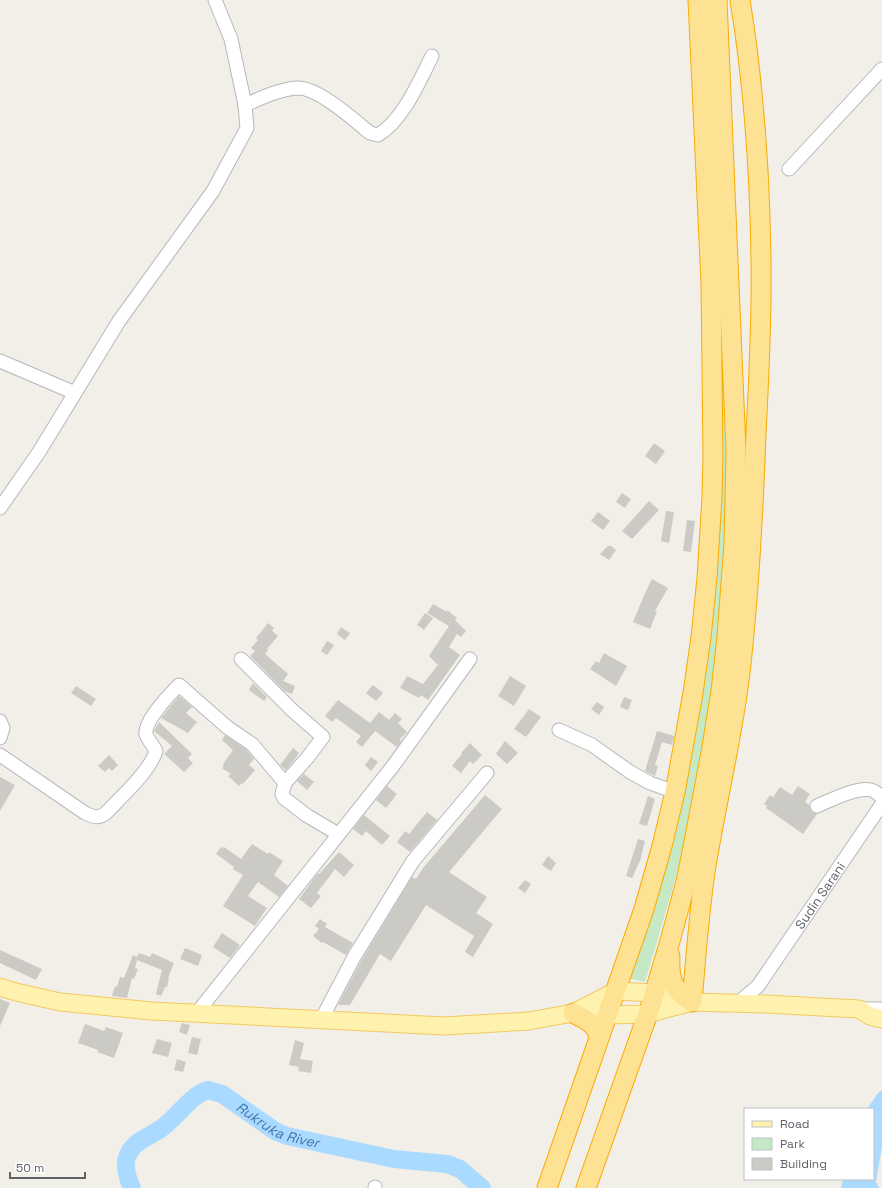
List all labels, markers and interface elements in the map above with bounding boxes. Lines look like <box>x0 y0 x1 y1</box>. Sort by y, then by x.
street label: Sudin Sarani <box>791 859 849 932</box>
water label: Rukruka River <box>233 1098 323 1152</box>
legend <box>744 1108 874 1180</box>
text: Road <box>780 1116 809 1132</box>
text: Park <box>780 1136 805 1152</box>
scale bar <box>10 1154 85 1180</box>
text: Building <box>780 1156 827 1172</box>
text: 50 m <box>16 1160 44 1176</box>

